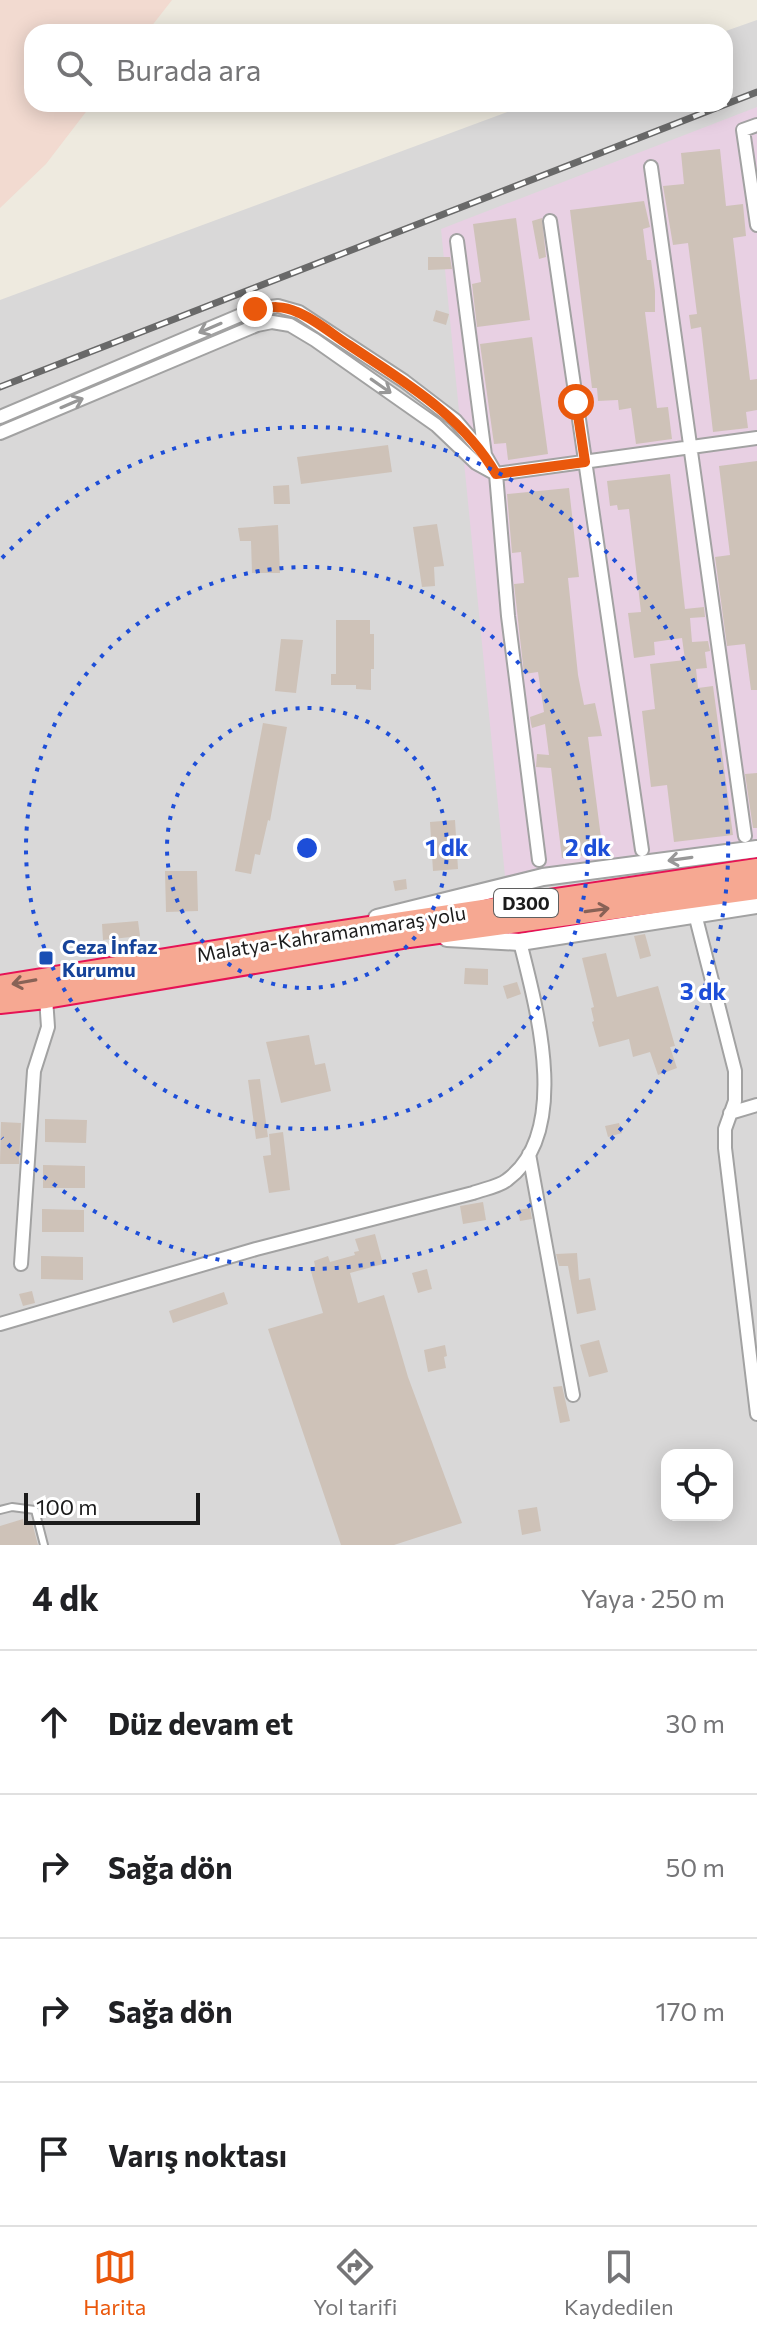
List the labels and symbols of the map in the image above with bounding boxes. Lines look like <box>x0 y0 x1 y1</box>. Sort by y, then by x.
route end <box>237 291 273 327</box>
one-way arrow <box>198 322 222 337</box>
one-way arrow <box>370 378 392 394</box>
route start <box>558 384 594 420</box>
one-way arrow <box>59 394 84 409</box>
text: 1 dk <box>425 832 469 861</box>
text: 2 dk <box>565 832 611 861</box>
centre of rings <box>293 834 321 862</box>
one-way arrow <box>668 852 693 867</box>
road number: D300 <box>494 889 558 917</box>
street label: Malatya-Kahramanmaraş yolu <box>195 900 467 966</box>
one-way arrow <box>584 903 610 918</box>
place label: Ceza İnfaz Kurumu <box>62 934 158 981</box>
marker: Ceza İnfaz Kurumu <box>37 949 55 967</box>
one-way arrow <box>12 976 37 991</box>
text: 3 dk <box>680 976 726 1005</box>
scale bar <box>24 1489 200 1525</box>

